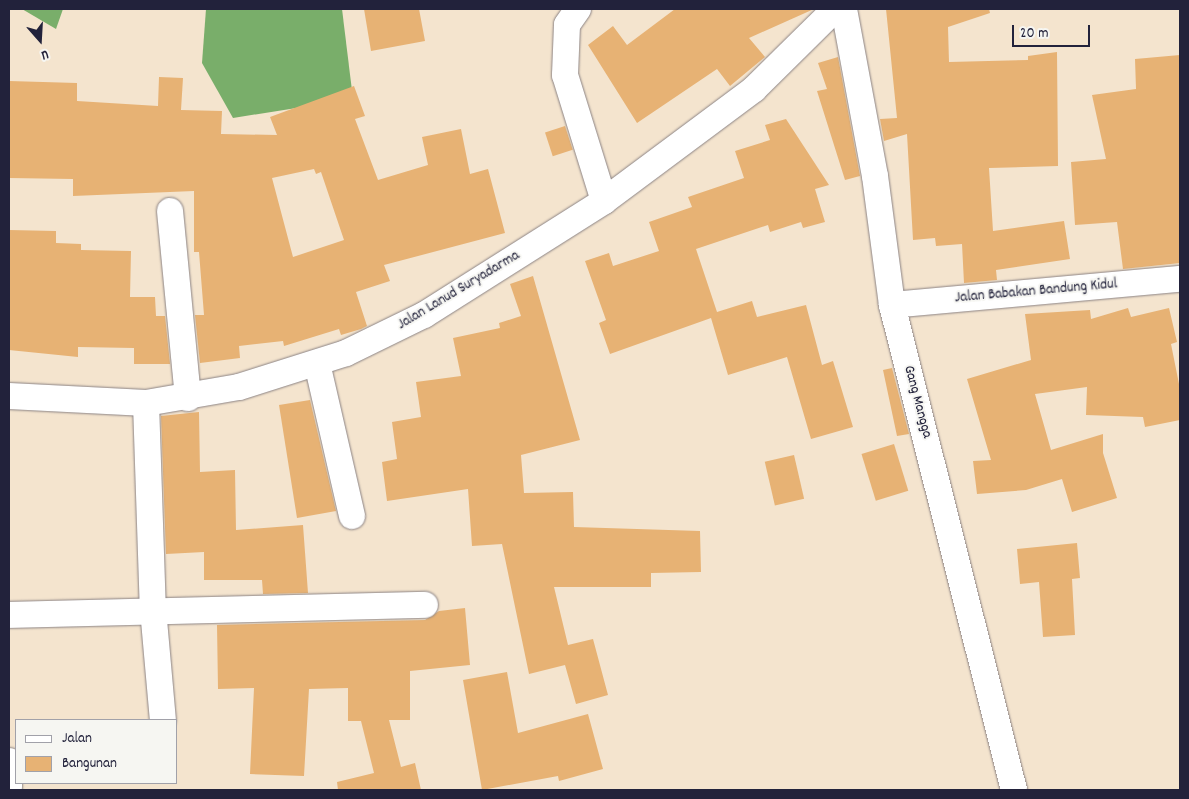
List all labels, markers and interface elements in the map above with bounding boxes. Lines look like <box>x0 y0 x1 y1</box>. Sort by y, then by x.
north arrow <box>15 15 65 65</box>
scale bar <box>1014 15 1092 47</box>
text: 20 m <box>1020 23 1048 45</box>
text: U <box>38 44 51 65</box>
street label: Jalan Lanud Suryadarma <box>395 247 523 335</box>
street label: Jalan Babakan Bandung Kidul <box>954 276 1118 308</box>
street label: Gang Mangga <box>899 364 935 440</box>
legend <box>15 719 178 784</box>
text: Jalan <box>62 728 92 750</box>
text: Bangunan <box>62 753 117 775</box>

